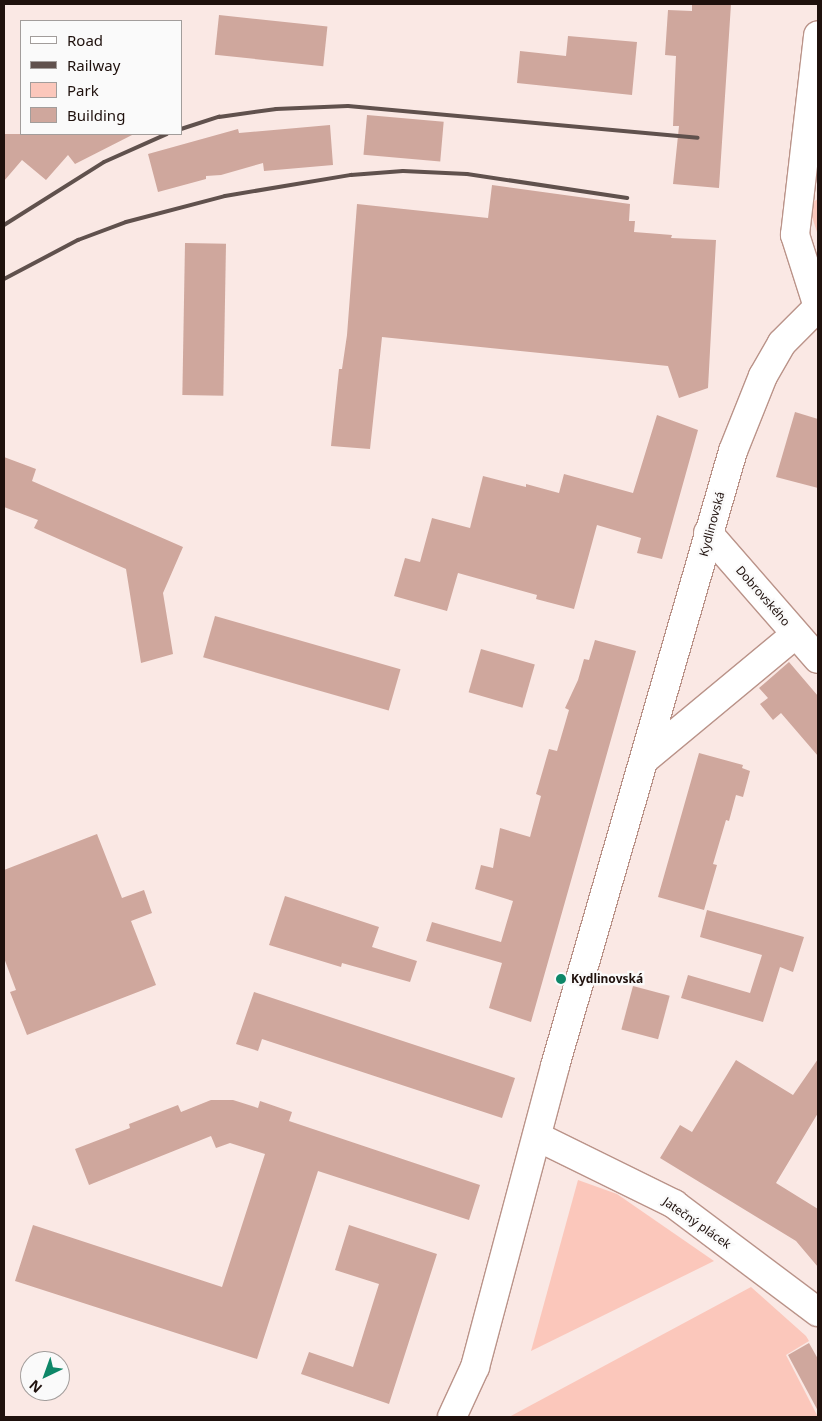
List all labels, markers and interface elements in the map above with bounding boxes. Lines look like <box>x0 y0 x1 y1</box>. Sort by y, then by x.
legend <box>20 20 182 135</box>
text: Road <box>67 30 103 50</box>
text: Railway <box>67 55 120 75</box>
text: Park <box>67 80 99 100</box>
text: Building <box>67 105 125 125</box>
street label: Kydlinovská <box>696 490 728 558</box>
street label: Dobrovského <box>733 563 793 629</box>
place label: Kydlinovská <box>571 972 643 986</box>
marker: Kydlinovská <box>555 973 567 985</box>
street label: Jatečný plácek <box>660 1194 734 1252</box>
north arrow <box>20 1351 70 1401</box>
text: N <box>25 1376 46 1398</box>

